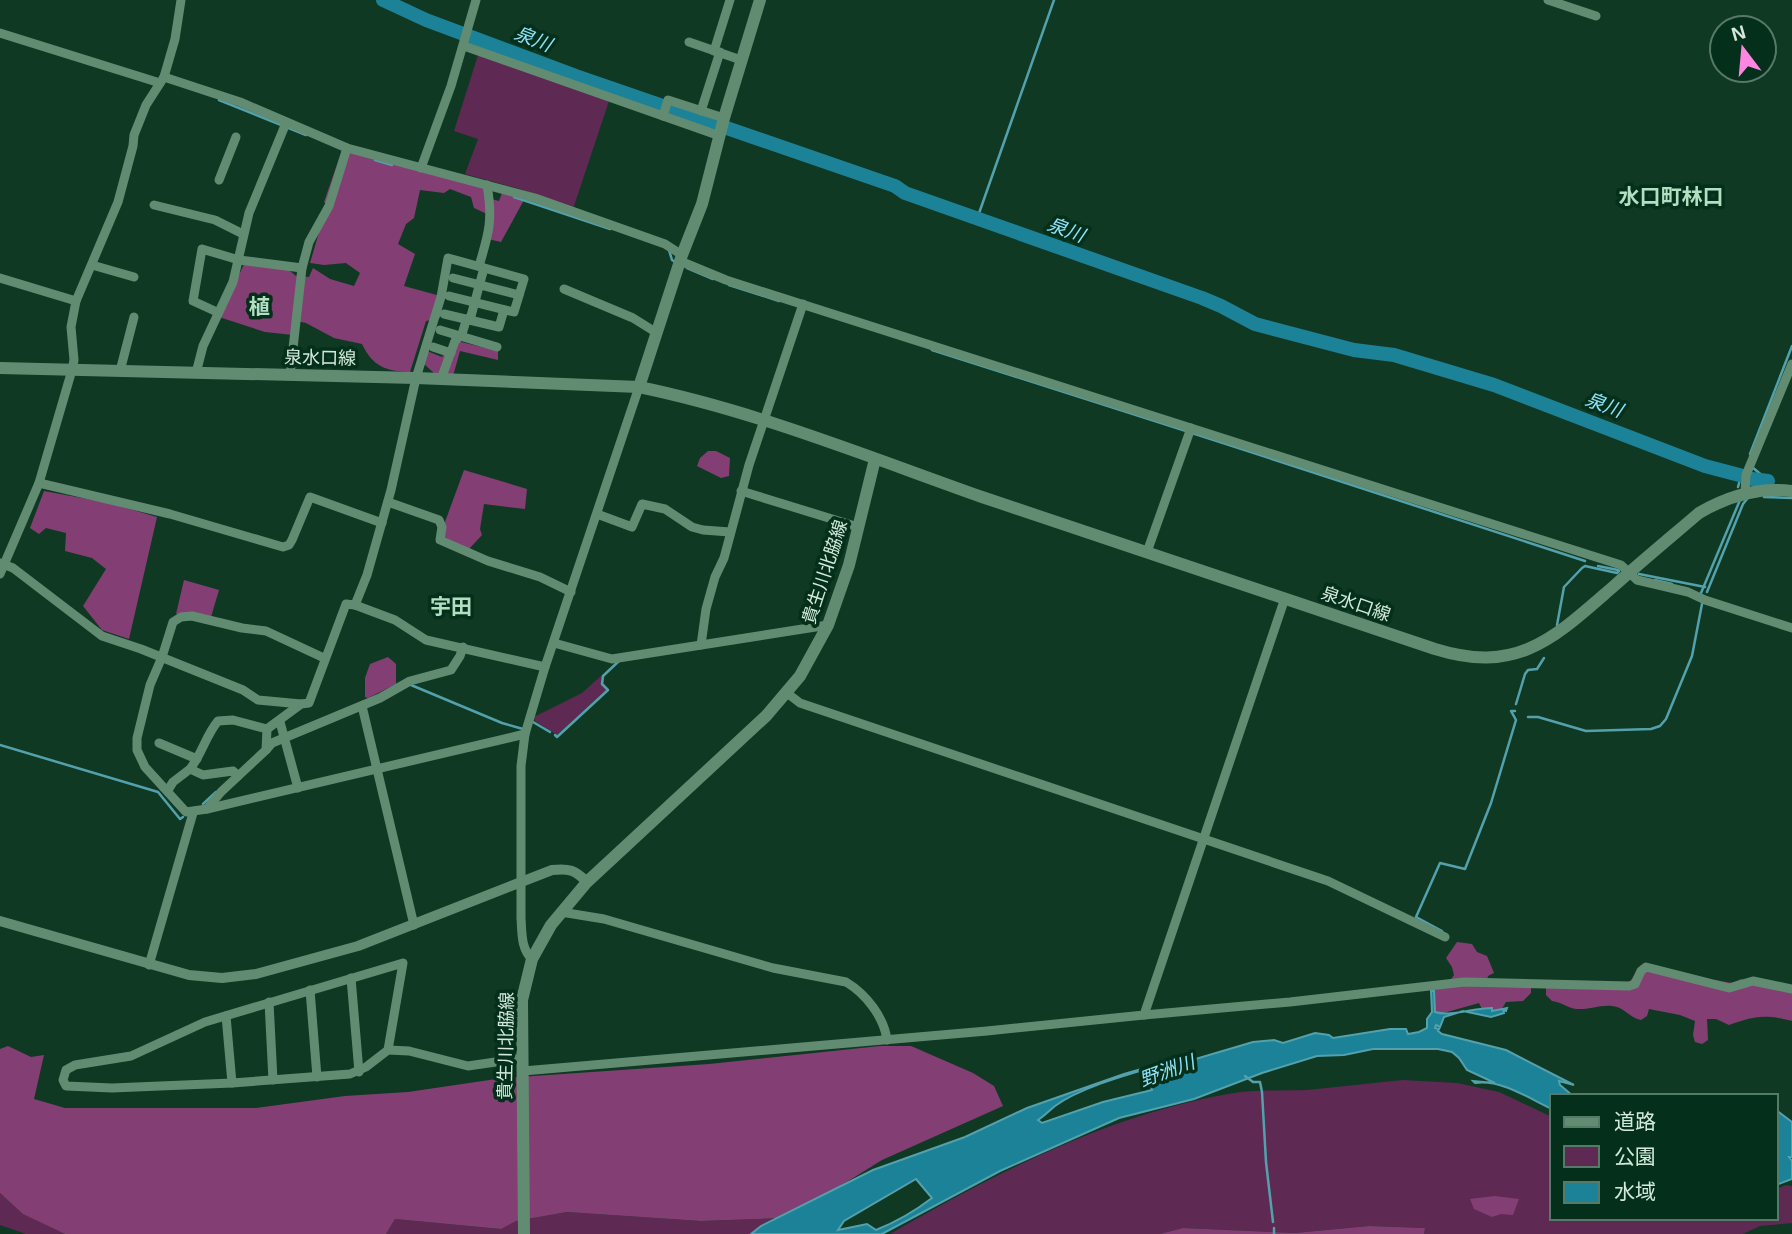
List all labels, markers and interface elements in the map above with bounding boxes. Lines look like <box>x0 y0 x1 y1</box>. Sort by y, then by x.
north arrow <box>1708 14 1778 84</box>
text: N <box>1729 21 1748 45</box>
water label: 泉川 <box>511 22 556 56</box>
district label: 水口町林口 <box>1619 185 1724 208</box>
water label: 泉川 <box>1045 214 1089 247</box>
district label: 植 <box>249 295 270 318</box>
street label: 泉水口線 <box>284 347 356 369</box>
water label: 泉川 <box>1583 389 1627 422</box>
street label: 貴生川北脇線 <box>799 518 851 626</box>
street label: 泉水口線 <box>1319 583 1393 625</box>
district label: 宇田 <box>430 595 472 618</box>
street label: 貴生川北脇線 <box>495 992 517 1100</box>
water label: 野洲川 <box>1137 1051 1199 1091</box>
legend <box>1550 1094 1778 1220</box>
text: 道路 <box>1614 1110 1656 1133</box>
text: 公園 <box>1614 1145 1656 1168</box>
text: 水域 <box>1614 1180 1656 1203</box>

